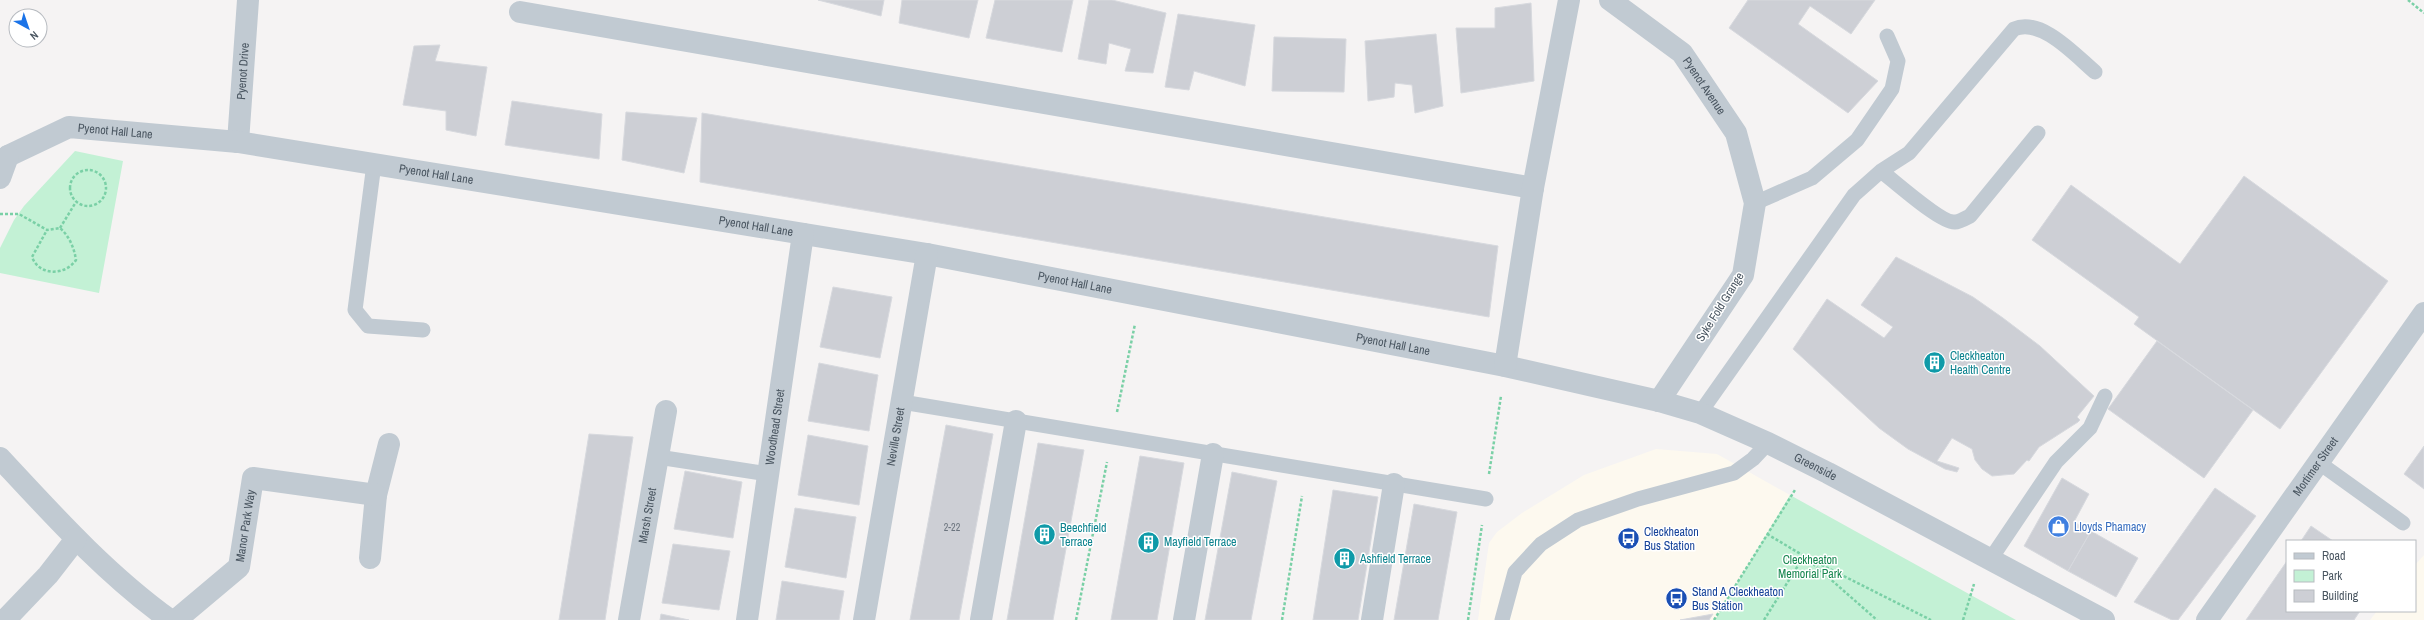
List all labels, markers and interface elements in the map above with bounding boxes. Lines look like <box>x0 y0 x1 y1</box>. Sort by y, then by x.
north arrow <box>8 8 48 48</box>
text: N <box>27 28 41 43</box>
street label: Pyenot Drive <box>233 42 253 100</box>
street label: Pyenot Avenue <box>1679 54 1729 118</box>
street label: Pyenot Hall Lane <box>77 120 153 142</box>
street label: Pyenot Hall Lane <box>398 160 475 188</box>
street label: Pyenot Hall Lane <box>718 212 794 240</box>
street label: Pyenot Hall Lane <box>1037 268 1113 298</box>
street label: Syke Fold Grange <box>1692 269 1748 345</box>
street label: Pyenot Hall Lane <box>1355 329 1431 359</box>
place label: Cleckheaton Health Centre <box>1950 348 2011 378</box>
building icon: Cleckheaton Health Centre <box>1921 350 1947 376</box>
street label: Woodhead Street <box>762 388 788 466</box>
street label: Neville Street <box>883 406 909 467</box>
street label: Mortimer Street <box>2289 434 2342 499</box>
street label: Greenside <box>1791 449 1840 484</box>
street label: Marsh Street <box>635 486 660 545</box>
street label: Manor Park Way <box>232 488 259 563</box>
shop icon: Lloyds Phamacy <box>2046 514 2072 540</box>
place label: Lloyds Phamacy <box>2074 519 2146 535</box>
place label: Beechfield Terrace <box>1060 520 1107 550</box>
house number: 2-22 <box>944 521 961 534</box>
building icon: Beechfield Terrace <box>1032 522 1058 548</box>
place label: Cleckheaton Bus Station <box>1644 524 1699 554</box>
bus stop icon: Cleckheaton Bus Station <box>1615 526 1641 552</box>
building icon: Mayfield Terrace <box>1135 529 1161 555</box>
place label: Mayfield Terrace <box>1164 534 1237 550</box>
legend <box>2286 540 2416 612</box>
building icon: Ashfield Terrace <box>1332 546 1358 572</box>
text: Road <box>2322 548 2346 564</box>
place label: Ashfield Terrace <box>1359 551 1431 567</box>
park label: Cleckheaton Memorial Park <box>1778 552 1842 582</box>
text: Park <box>2322 568 2342 584</box>
place label: Stand A Cleckheaton Bus Station <box>1692 584 1783 614</box>
bus stop icon: Stand A Cleckheaton Bus Station <box>1663 586 1689 612</box>
text: Building <box>2322 588 2359 604</box>

